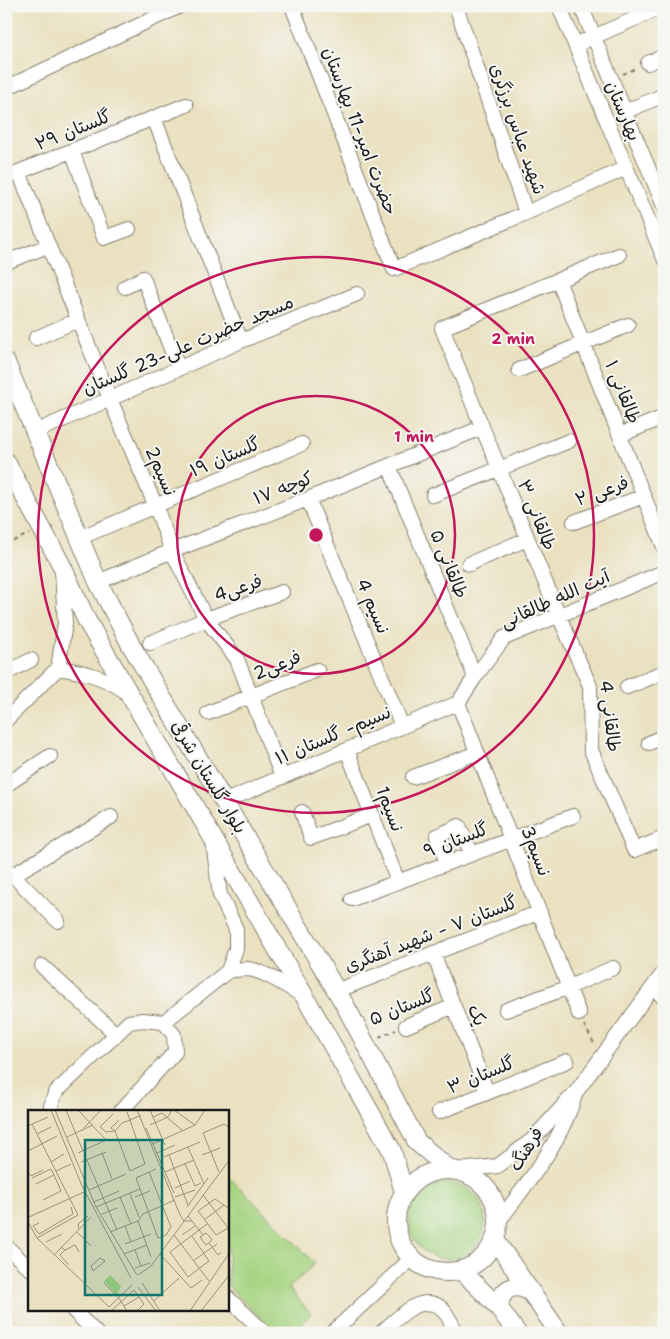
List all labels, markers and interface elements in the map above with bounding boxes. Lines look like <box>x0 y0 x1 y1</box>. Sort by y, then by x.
street label: حضرت امیر-11 بهارستان <box>317 44 403 218</box>
street label: شهید عباس برزگری <box>484 60 552 198</box>
street label: بهارستان <box>600 77 646 145</box>
street label: گلستان ۲۹ <box>31 104 115 156</box>
street label: مسجد حضرت علی-23 گلستان <box>79 290 297 400</box>
text: 2 min <box>491 329 535 349</box>
street label: طالقانی ۱ <box>599 357 647 427</box>
text: 1 min <box>394 427 434 447</box>
street label: گلستان ۱۹ <box>186 431 264 483</box>
street label: نسیم2 <box>138 442 182 500</box>
street label: کوچه ۱۷ <box>250 466 317 510</box>
street label: فرعی ۲ <box>572 470 632 512</box>
street label: طالقانی ۳ <box>512 476 562 554</box>
centre of rings <box>307 526 325 544</box>
street label: طالقانی ۵ <box>424 526 474 602</box>
street label: آیت الله طالقانی <box>496 563 615 634</box>
street label: فرعی4 <box>211 569 265 607</box>
street label: نسیم 4 <box>349 575 395 638</box>
street label: فرعی2 <box>249 645 305 685</box>
street label: طالقانی 4 <box>594 679 626 753</box>
street label: نسیم- گلستان ۱۱ <box>271 700 395 772</box>
street label: بلوار گلستان شرقی <box>166 716 252 838</box>
street label: نسیم1 <box>369 783 410 836</box>
street label: گلستان ۹ <box>420 817 492 863</box>
street label: نسیم3 <box>514 822 556 880</box>
street label: گلستان ۷ - شهید آهنگری <box>341 890 521 978</box>
street label: گلستان ۵ <box>366 983 439 1031</box>
street label: یک <box>462 1001 492 1029</box>
street label: گلستان ۳ <box>443 1050 519 1099</box>
inset map <box>28 1110 229 1312</box>
street label: فرهنگ <box>503 1122 549 1176</box>

